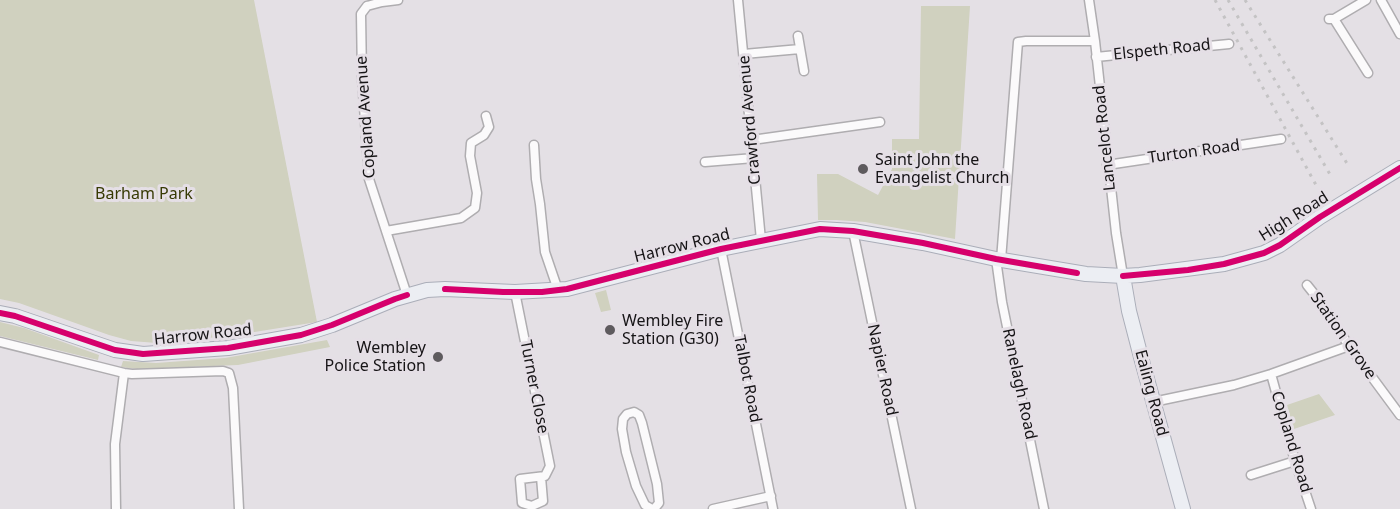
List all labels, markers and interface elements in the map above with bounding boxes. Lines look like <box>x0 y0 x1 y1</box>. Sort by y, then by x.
street label: Elspeth Road <box>1112 35 1212 65</box>
street label: Copland Avenue <box>352 55 380 179</box>
street label: Crawford Avenue <box>735 55 765 185</box>
street label: Lancelot Road <box>1090 84 1120 192</box>
street label: Turton Road <box>1147 136 1241 168</box>
place label: Saint John the Evangelist Church <box>875 150 1009 188</box>
marker: Saint John the Evangelist Church <box>856 162 870 176</box>
park label: Barham Park <box>95 184 193 204</box>
street label: High Road <box>1256 188 1332 246</box>
street label: Harrow Road <box>632 225 732 267</box>
street label: Station Grove <box>1306 289 1380 383</box>
place label: Wembley Fire Station (G30) <box>622 311 723 349</box>
street label: Harrow Road <box>153 320 253 350</box>
street label: Napier Road <box>863 322 901 418</box>
marker: Wembley Fire Station (G30) <box>603 323 617 337</box>
street label: Ranelagh Road <box>998 327 1040 441</box>
street label: Talbot Road <box>729 334 765 424</box>
place label: Wembley Police Station <box>325 338 426 376</box>
street label: Turner Close <box>516 339 552 435</box>
street label: Ealing Road <box>1130 348 1172 438</box>
marker: Wembley Police Station <box>431 350 445 364</box>
street label: Copland Road <box>1266 389 1316 495</box>

